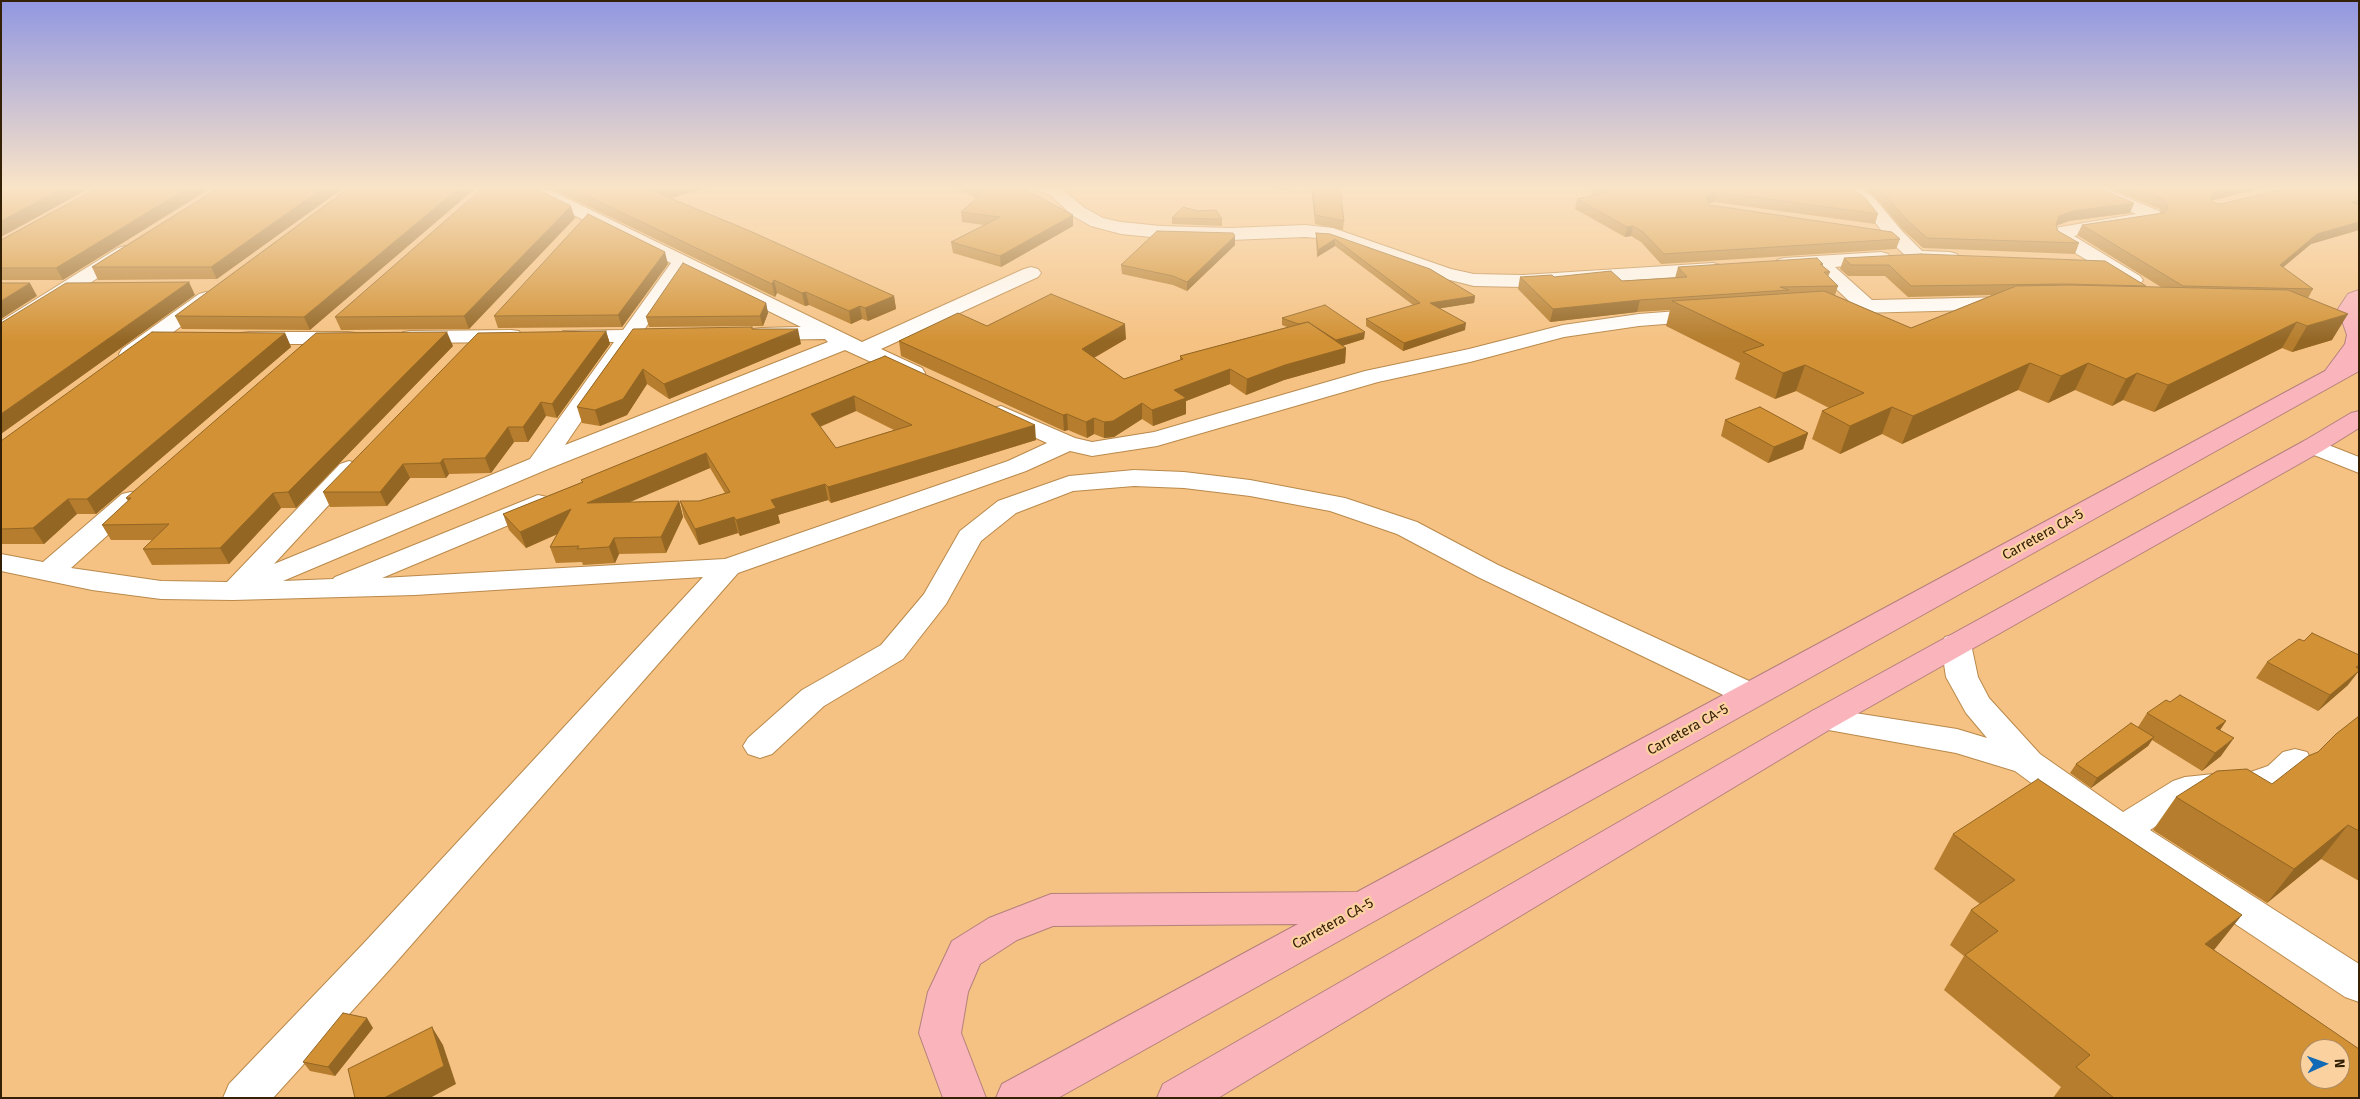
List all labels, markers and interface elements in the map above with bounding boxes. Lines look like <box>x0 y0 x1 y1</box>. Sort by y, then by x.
street label: Carretera CA-5 <box>1999 506 2087 564</box>
street label: Carretera CA-5 <box>1644 701 1732 759</box>
street label: Carretera CA-5 <box>1289 895 1377 953</box>
north arrow <box>2300 1039 2350 1089</box>
text: N <box>2331 1059 2348 1068</box>

